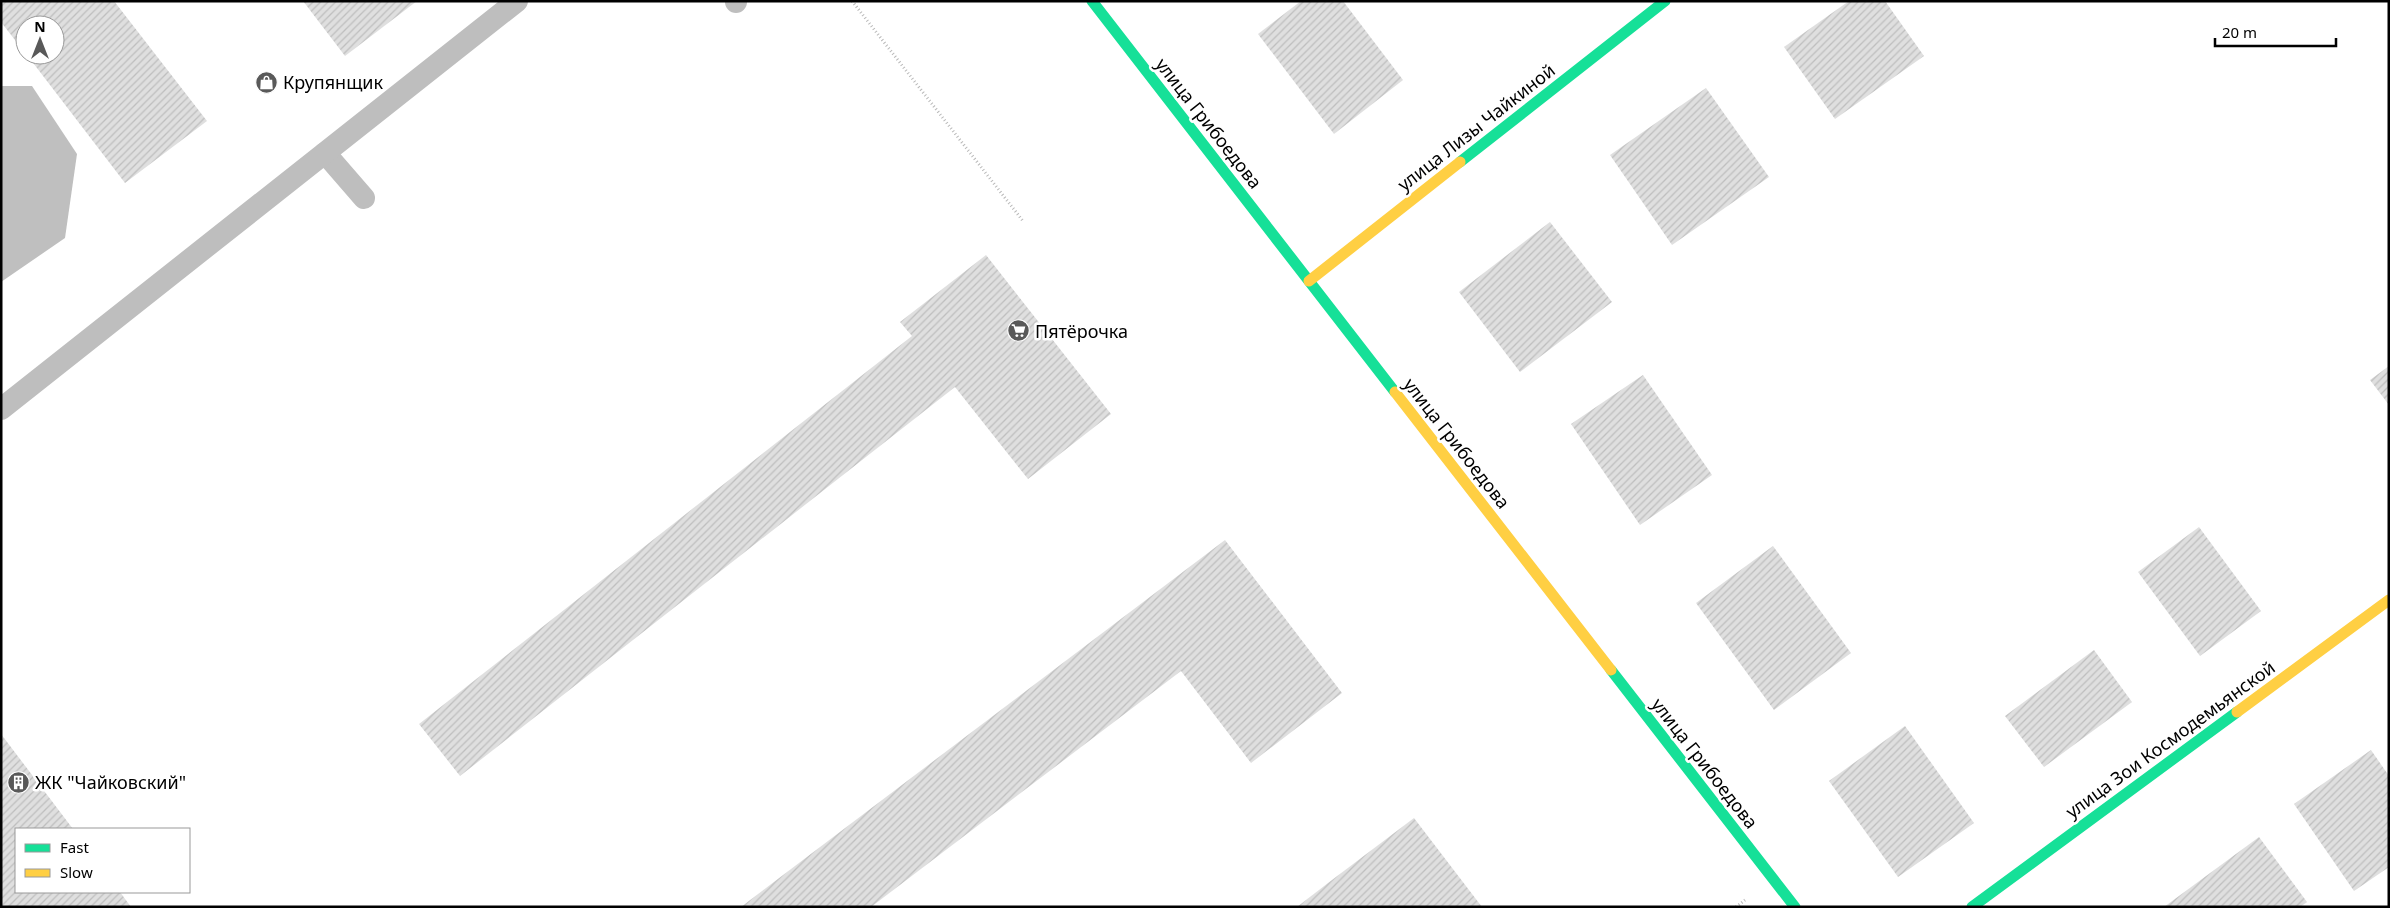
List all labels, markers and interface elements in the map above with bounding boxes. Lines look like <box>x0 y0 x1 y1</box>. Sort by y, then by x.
north arrow <box>15 15 65 65</box>
scale bar <box>2215 15 2336 47</box>
text: N <box>34 17 46 36</box>
text: 20 m <box>2222 22 2257 42</box>
street label: улица Грибоедова <box>1150 53 1268 193</box>
street label: улица Лизы Чайкиной <box>1392 58 1560 196</box>
shop icon: Крупянщик <box>255 70 279 94</box>
place label: Крупянщик <box>283 70 383 94</box>
supermarket icon: Пятёрочка <box>1007 319 1031 343</box>
place label: Пятёрочка <box>1035 319 1128 343</box>
street label: улица Грибоедова <box>1398 373 1516 513</box>
street label: улица Зои Космодемьянской <box>2061 655 2279 823</box>
street label: улица Грибоедова <box>1646 693 1764 833</box>
building icon: ЖК "Чайковский" <box>7 770 31 794</box>
place label: ЖК "Чайковский" <box>35 770 186 794</box>
legend <box>15 828 190 893</box>
text: Fast <box>60 837 89 857</box>
text: Slow <box>60 862 93 882</box>

